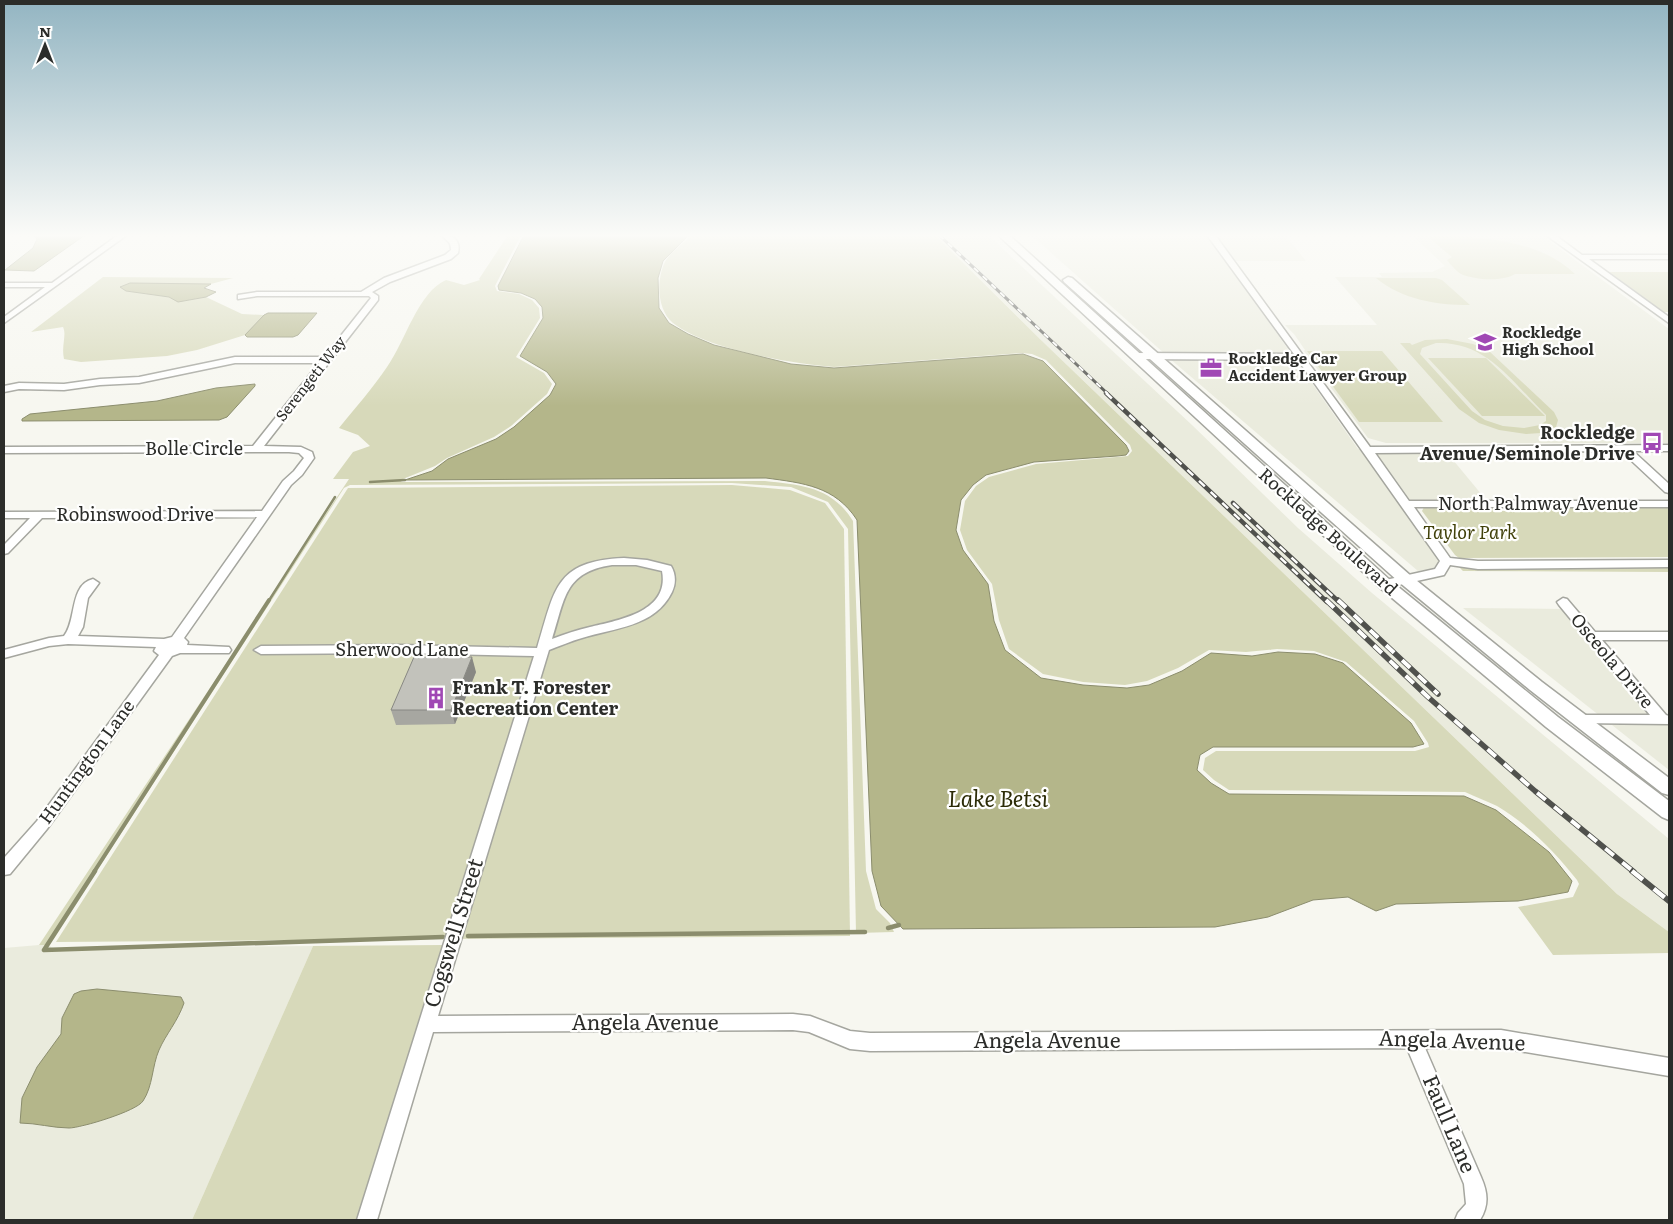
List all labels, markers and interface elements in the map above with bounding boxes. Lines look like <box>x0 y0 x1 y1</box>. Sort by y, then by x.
north arrow <box>20 20 70 70</box>
text: N <box>39 21 51 41</box>
place label: Rockledge High School <box>1502 320 1595 360</box>
school or university icon: Rockledge High School <box>1472 329 1498 355</box>
street label: Serengeti Way <box>269 330 351 426</box>
place label: Rockledge Car Accident Lawyer Group <box>1228 346 1407 386</box>
office icon: Rockledge Car Accident Lawyer Group <box>1198 355 1224 381</box>
place label: Rockledge Avenue/Seminole Drive <box>1420 418 1635 466</box>
bus stop icon: Rockledge Avenue/Seminole Drive <box>1639 430 1665 456</box>
street label: Bolle Circle <box>145 434 243 461</box>
street label: Rockledge Boulevard <box>1253 461 1405 601</box>
street label: North Palmway Avenue <box>1438 489 1638 516</box>
street label: Robinswood Drive <box>56 500 214 527</box>
park label: Taylor Park <box>1423 518 1517 545</box>
street label: Osceola Drive <box>1565 607 1661 714</box>
street label: Sherwood Lane <box>335 635 469 662</box>
place label: Frank T. Forester Recreation Center <box>452 673 619 721</box>
building icon: Frank T. Forester Recreation Center <box>423 685 449 711</box>
street label: Huntington Lane <box>31 693 140 829</box>
water label: Lake Betsi <box>948 781 1049 814</box>
street label: Cogswell Street <box>414 853 489 1011</box>
street label: Angela Avenue <box>571 1005 719 1036</box>
street label: Angela Avenue <box>1378 1020 1526 1057</box>
street label: Angela Avenue <box>973 1023 1121 1054</box>
street label: Faull Lane <box>1417 1069 1486 1177</box>

